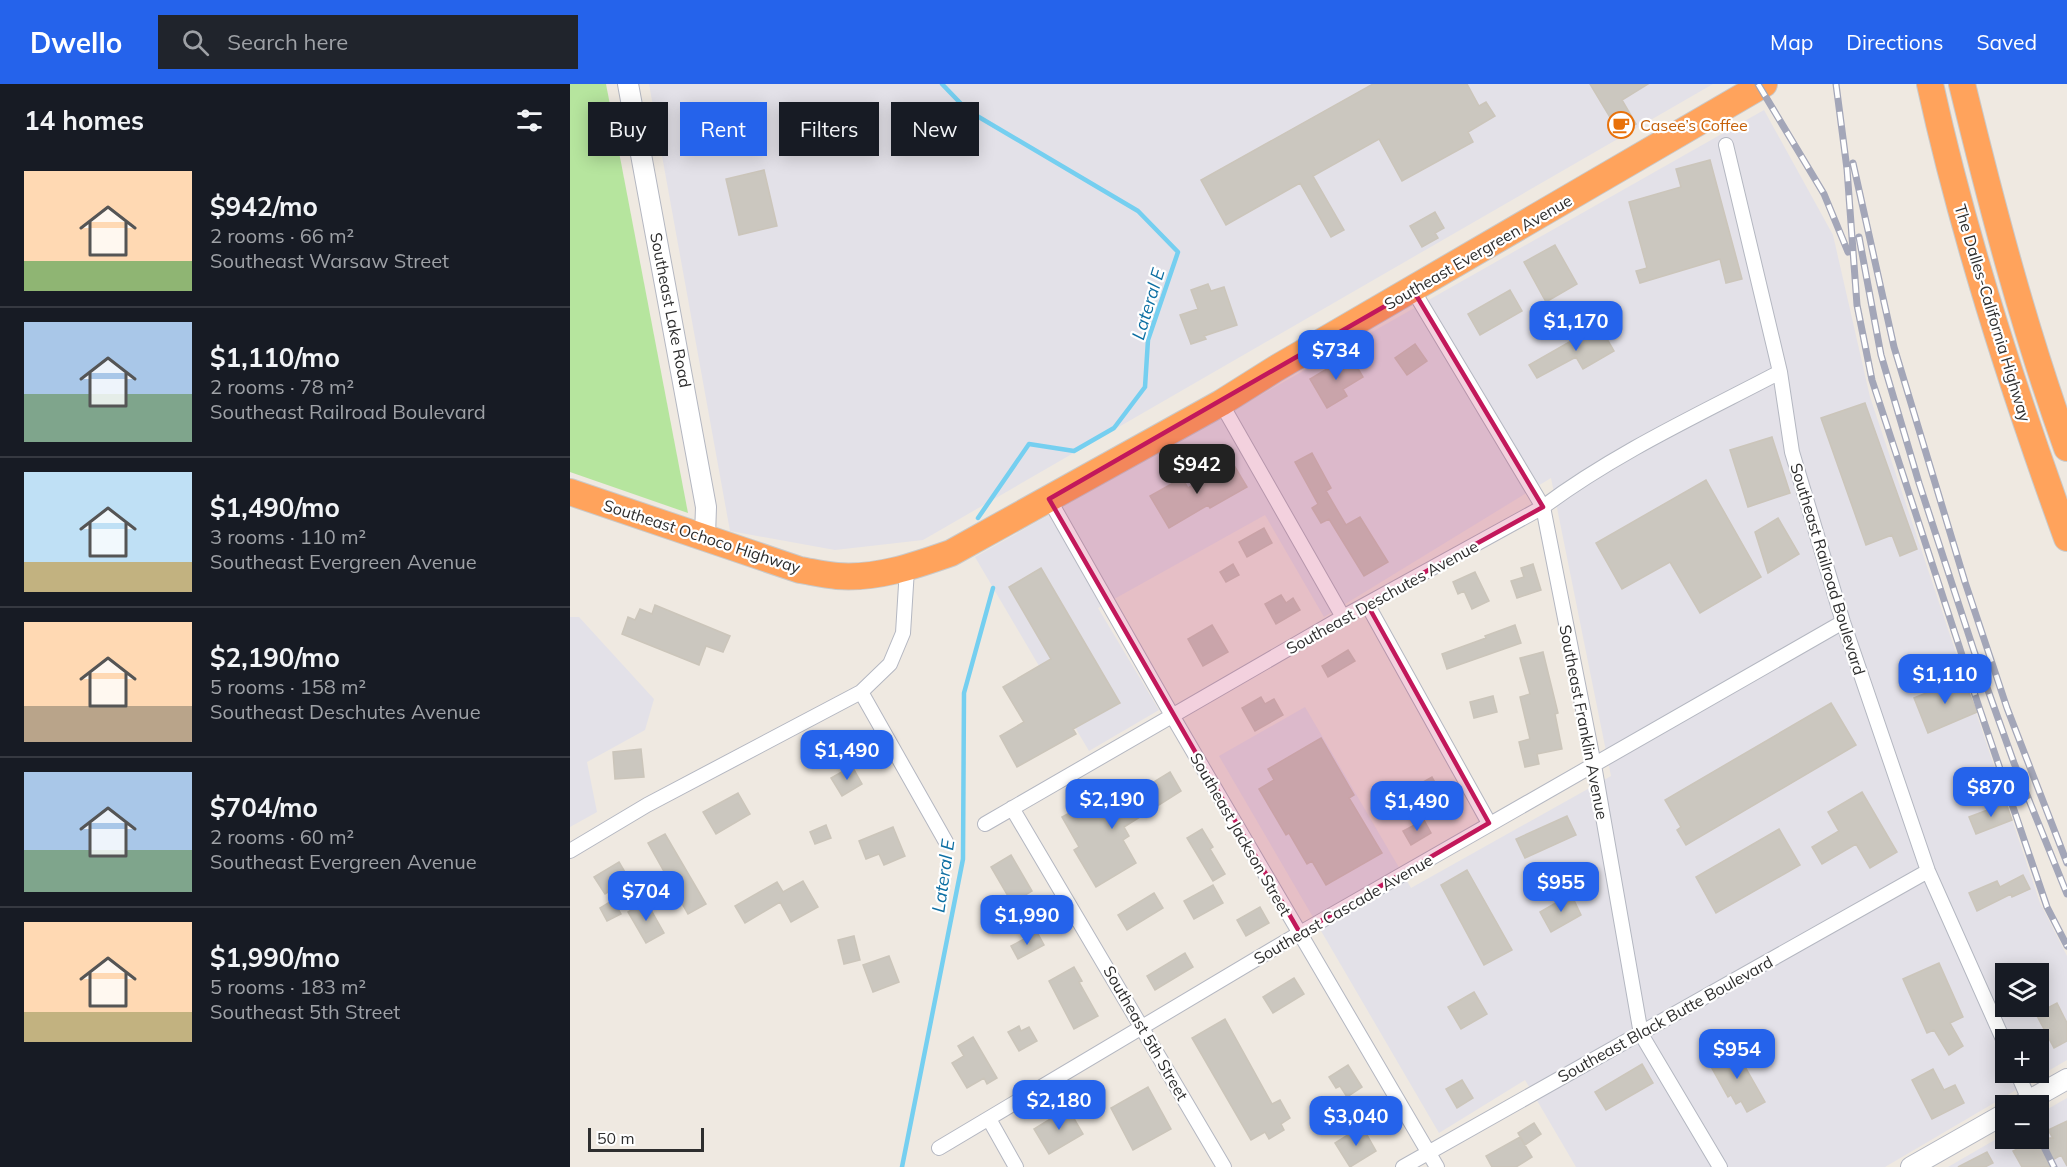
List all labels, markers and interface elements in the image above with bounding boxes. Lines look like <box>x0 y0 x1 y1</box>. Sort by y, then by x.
search box <box>158 15 578 69</box>
text: Dwello <box>30 25 122 60</box>
icon: search <box>179 26 212 59</box>
text: Search here <box>227 28 348 56</box>
text: Map <box>1770 29 1813 55</box>
text: Directions <box>1846 29 1943 55</box>
text: Saved <box>1976 29 2037 55</box>
chip: Buy <box>588 102 668 156</box>
chip: Rent <box>680 102 767 156</box>
chip: Filters <box>779 102 879 156</box>
chip: New <box>891 102 979 156</box>
text: 14 homes <box>24 104 144 137</box>
icon: filters <box>513 104 546 137</box>
cafe icon: Casee’s Coffee <box>1606 110 1636 140</box>
place label: Casee’s Coffee <box>1640 115 1748 135</box>
text: $942/mo <box>210 190 318 223</box>
street label: Southeast Evergreen Avenue <box>1381 190 1575 314</box>
icon: home <box>72 195 144 267</box>
street label: The Dalles-California Highway <box>1950 202 2036 425</box>
text: 2 rooms · 66 m² <box>210 223 354 248</box>
street label: Southeast Lake Road <box>646 231 696 389</box>
text: Southeast Warsaw Street <box>210 248 449 273</box>
water label: Lateral E <box>1126 265 1170 342</box>
pin: $1,170 <box>1527 301 1625 352</box>
text: $1,170 <box>1544 308 1608 333</box>
pin: $734 <box>1300 330 1372 381</box>
text: $734 <box>1312 337 1360 362</box>
text: $1,110/mo <box>210 341 340 374</box>
icon: home <box>72 346 144 418</box>
text: 2 rooms · 78 m² <box>210 374 354 399</box>
text: Southeast Railroad Boulevard <box>210 399 486 424</box>
pin: $942 <box>1161 444 1233 495</box>
text: $942 <box>1173 451 1221 476</box>
street label: Southeast Railroad Boulevard <box>1786 461 1870 677</box>
text: $1,490/mo <box>210 491 340 524</box>
street label: Southeast Ochoco Highway <box>601 495 803 577</box>
icon: home <box>72 496 144 568</box>
text: 3 rooms · 110 m² <box>210 524 366 549</box>
street label: Southeast Deschutes Avenue <box>1283 536 1481 658</box>
text: Southeast Evergreen Avenue <box>210 549 477 574</box>
street label: Southeast Franklin Avenue <box>1555 623 1613 821</box>
text: $2,190/mo <box>210 641 340 674</box>
icon: home <box>72 646 144 718</box>
pin: $1,110 <box>1896 654 1994 705</box>
text: $1,110 <box>1913 661 1977 686</box>
text: 5 rooms · 158 m² <box>210 674 366 699</box>
text: Southeast Deschutes Avenue <box>210 699 481 724</box>
pin: $1,490 <box>798 730 896 781</box>
text: $1,490 <box>815 737 879 762</box>
street label: Southeast Jackson Street <box>1186 749 1296 919</box>
pin: $870 <box>1955 767 2027 818</box>
text: $870 <box>1967 774 2015 799</box>
pin: $2,190 <box>1063 779 1161 830</box>
pin: $1,490 <box>1368 781 1466 832</box>
text: $2,190 <box>1080 786 1144 811</box>
text: $1,490 <box>1385 788 1449 813</box>
text: $704/mo <box>210 791 318 824</box>
icon: home <box>72 796 144 868</box>
text: 2 rooms · 60 m² <box>210 824 354 849</box>
water label: Lateral E <box>927 838 960 914</box>
text: Southeast Evergreen Avenue <box>210 849 477 874</box>
street label: Southeast Cascade Avenue <box>1250 850 1436 968</box>
pin: $955 <box>1525 862 1597 913</box>
text: $955 <box>1537 869 1585 894</box>
pin: $704 <box>610 871 682 922</box>
text: $704 <box>622 878 670 903</box>
pin: $1,990 <box>978 895 1076 946</box>
text: $1,990 <box>995 902 1059 927</box>
text: $1,990/mo <box>210 941 340 974</box>
icon: home <box>72 946 144 1018</box>
street label: Southeast Black Butte Boulevard <box>1554 951 1776 1087</box>
street label: Southeast 5th Street <box>1099 962 1193 1104</box>
map controls <box>1995 963 2049 1149</box>
button: layers <box>1995 963 2049 1017</box>
text: 5 rooms · 183 m² <box>210 974 366 999</box>
text: Southeast 5th Street <box>210 999 400 1024</box>
pin: $954 <box>1701 1029 1773 1080</box>
button: + <box>1995 1029 2049 1083</box>
text: $954 <box>1713 1036 1761 1061</box>
pin: $2,180 <box>1010 1080 1108 1131</box>
text: $2,180 <box>1027 1087 1091 1112</box>
button: − <box>1995 1095 2049 1149</box>
pin: $3,040 <box>1307 1096 1405 1147</box>
text: $3,040 <box>1324 1103 1388 1128</box>
scale bar <box>588 1125 704 1152</box>
text: 50 m <box>597 1128 634 1148</box>

